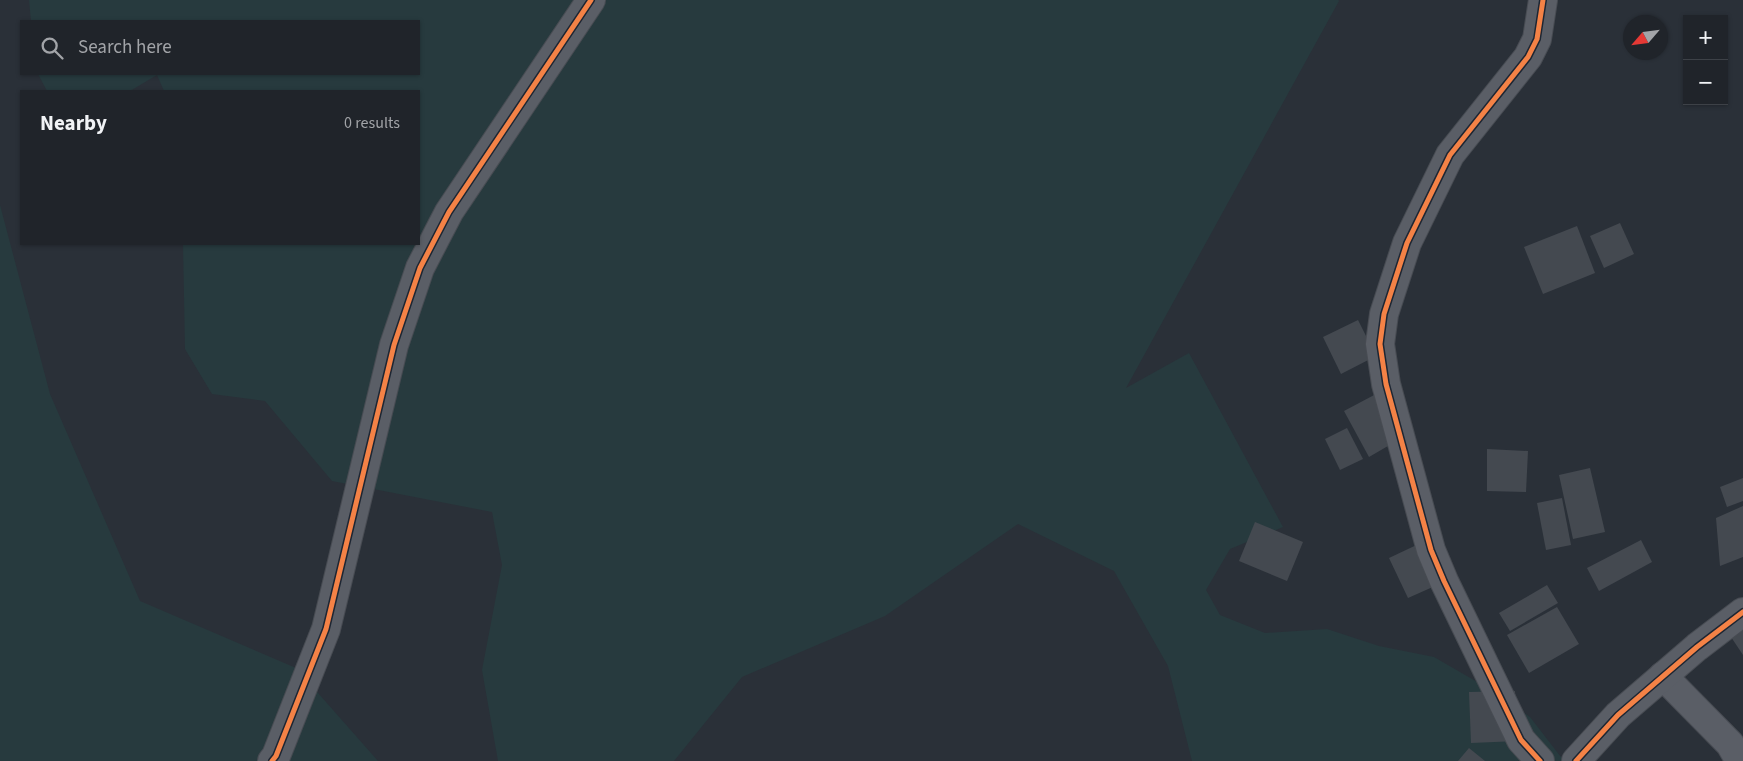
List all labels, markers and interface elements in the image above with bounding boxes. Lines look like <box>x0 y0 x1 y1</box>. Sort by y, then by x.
north arrow <box>1623 15 1668 60</box>
map controls <box>1683 15 1728 105</box>
button: + <box>1683 15 1728 60</box>
search box <box>20 20 420 75</box>
icon: search <box>38 34 66 62</box>
text: Search here <box>78 34 172 61</box>
button: − <box>1683 60 1728 105</box>
text: Nearby <box>40 108 107 138</box>
text: 0 results <box>344 112 400 134</box>

